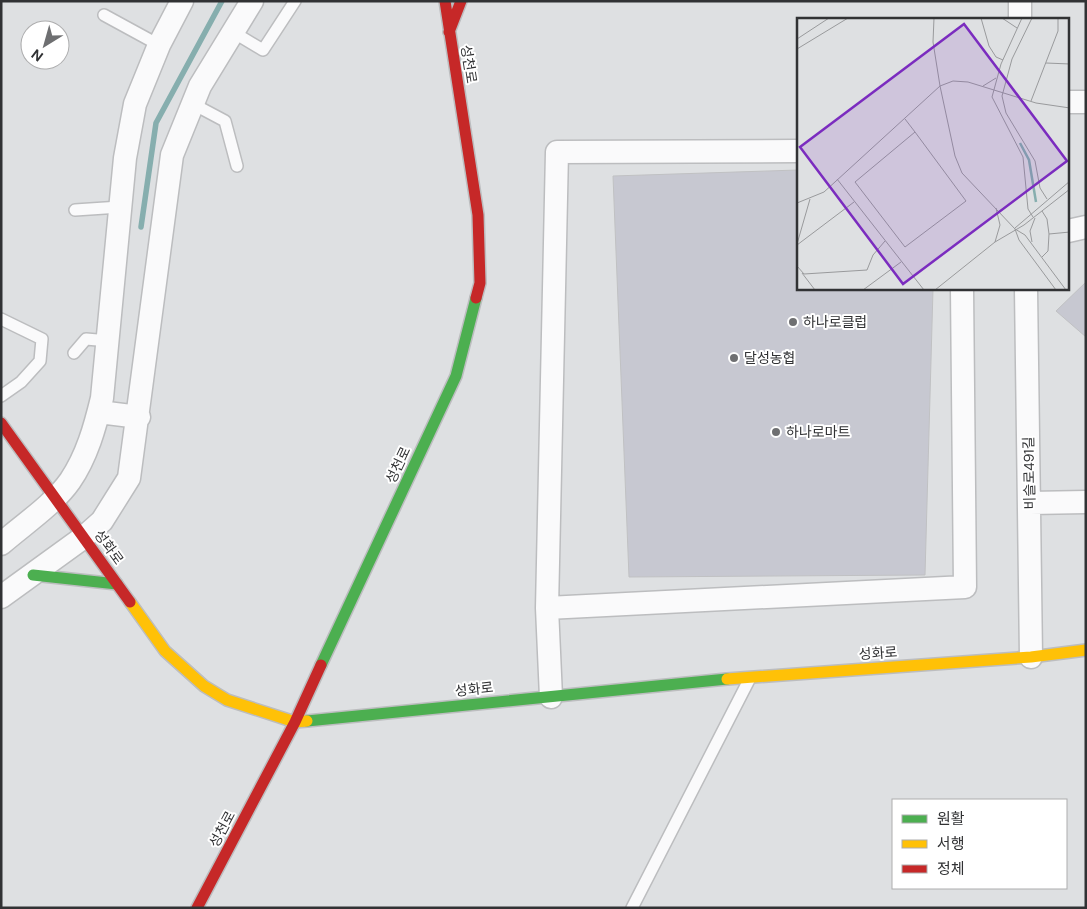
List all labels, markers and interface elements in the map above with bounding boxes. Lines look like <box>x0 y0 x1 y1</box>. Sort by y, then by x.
inset map <box>797 18 1070 290</box>
north arrow <box>20 20 70 70</box>
street label: 성천로 <box>457 44 481 85</box>
text: N <box>28 45 47 66</box>
place label: 하나로클럽 <box>803 313 867 331</box>
marker: 하나로클럽 <box>787 316 799 328</box>
place label: 달성농협 <box>744 349 796 367</box>
marker: 달성농협 <box>728 352 740 364</box>
place label: 하나로마트 <box>786 423 851 441</box>
marker: 하나로마트 <box>770 426 782 438</box>
street label: 비슬로491길 <box>1019 436 1039 510</box>
street label: 성천로 <box>382 444 414 486</box>
street label: 성화로 <box>90 526 128 568</box>
street label: 성화로 <box>858 643 898 663</box>
street label: 성화로 <box>454 678 494 700</box>
legend <box>892 799 1067 889</box>
street label: 성천로 <box>205 808 239 850</box>
text: 원활 <box>937 809 965 829</box>
text: 서행 <box>937 834 965 854</box>
text: 정체 <box>937 859 965 879</box>

